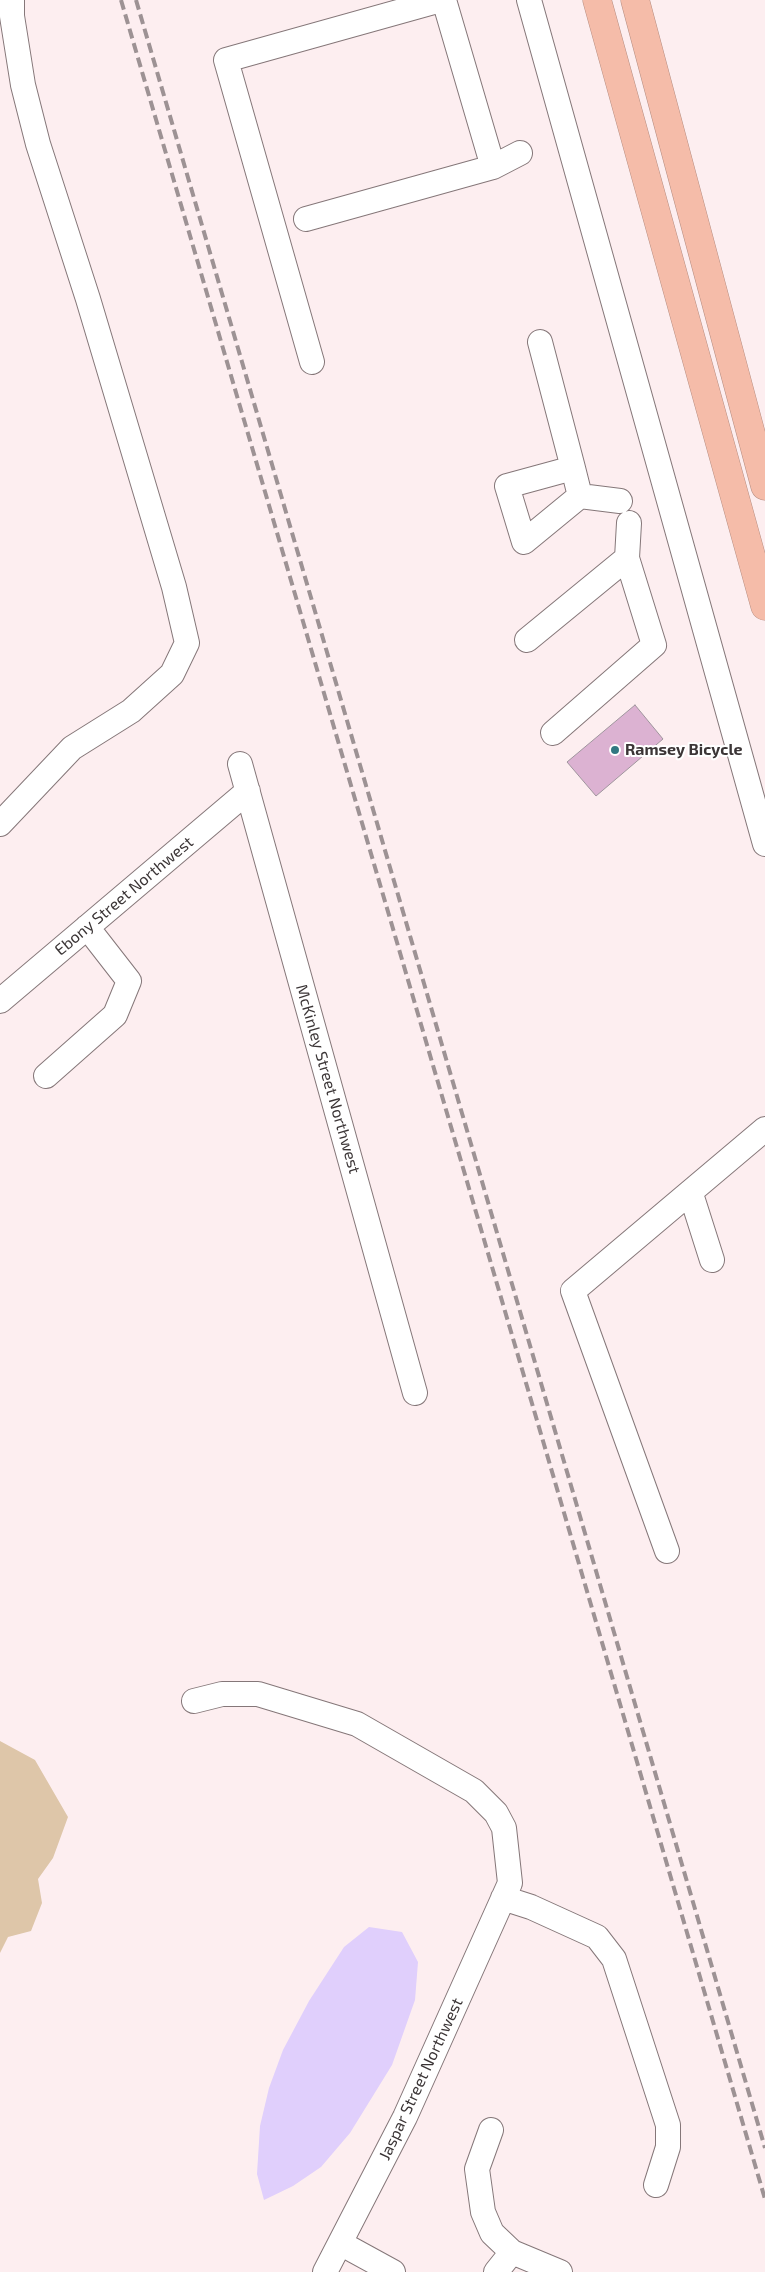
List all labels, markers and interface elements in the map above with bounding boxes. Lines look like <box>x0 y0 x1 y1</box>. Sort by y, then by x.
place label: Ramsey Bicycle <box>625 740 743 760</box>
marker: Ramsey Bicycle <box>609 744 621 756</box>
street label: Ebony Street Northwest <box>51 833 197 959</box>
street label: McKinley Street Northwest <box>292 982 364 1176</box>
street label: Jaspar Street Northwest <box>375 1995 467 2163</box>

